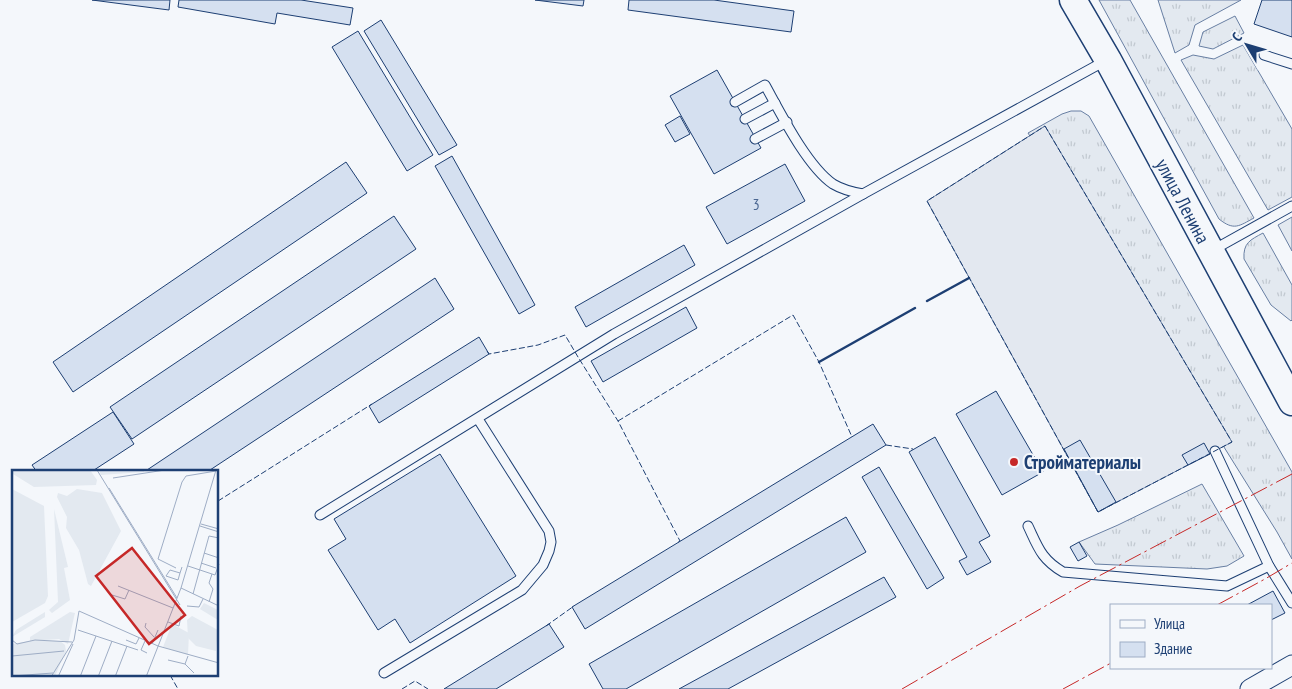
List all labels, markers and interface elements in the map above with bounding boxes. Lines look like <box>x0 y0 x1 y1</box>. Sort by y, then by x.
north arrow <box>1222 20 1272 70</box>
text: С <box>1228 28 1246 45</box>
street label: улица Ленина <box>1151 154 1215 248</box>
house number: 3 <box>752 194 760 214</box>
place label: Стройматериалы <box>1024 450 1141 474</box>
marker: Стройматериалы <box>1008 456 1020 468</box>
inset map <box>12 470 219 676</box>
legend <box>1110 604 1272 669</box>
text: Улица <box>1154 614 1185 633</box>
text: Здание <box>1154 639 1192 658</box>

